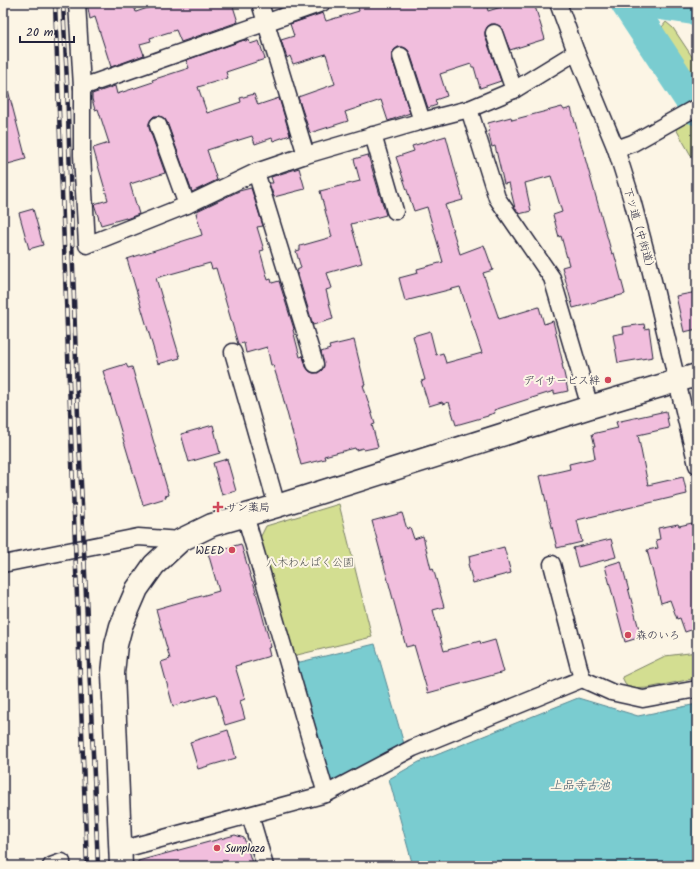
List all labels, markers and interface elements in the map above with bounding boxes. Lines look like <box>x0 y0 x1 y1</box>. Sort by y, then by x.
scale bar <box>20 18 74 44</box>
text: 20 m <box>26 23 54 42</box>
street label: 下ツ道（中街道） <box>618 185 660 275</box>
place label: デイサービス絆 <box>523 372 600 390</box>
marker: デイサービス絆 <box>603 375 613 385</box>
place label: サン薬局 <box>226 499 270 517</box>
marker: サン薬局 <box>213 502 223 512</box>
place label: WEED <box>195 542 224 560</box>
marker: WEED <box>227 545 237 555</box>
park label: 八木わんぱく公園 <box>266 554 354 572</box>
place label: 森のいろ <box>636 627 680 645</box>
marker: 森のいろ <box>623 630 633 640</box>
water label: 上品寺古池 <box>550 776 611 795</box>
place label: Sunplaza <box>225 840 265 858</box>
marker: Sunplaza <box>212 843 222 853</box>

